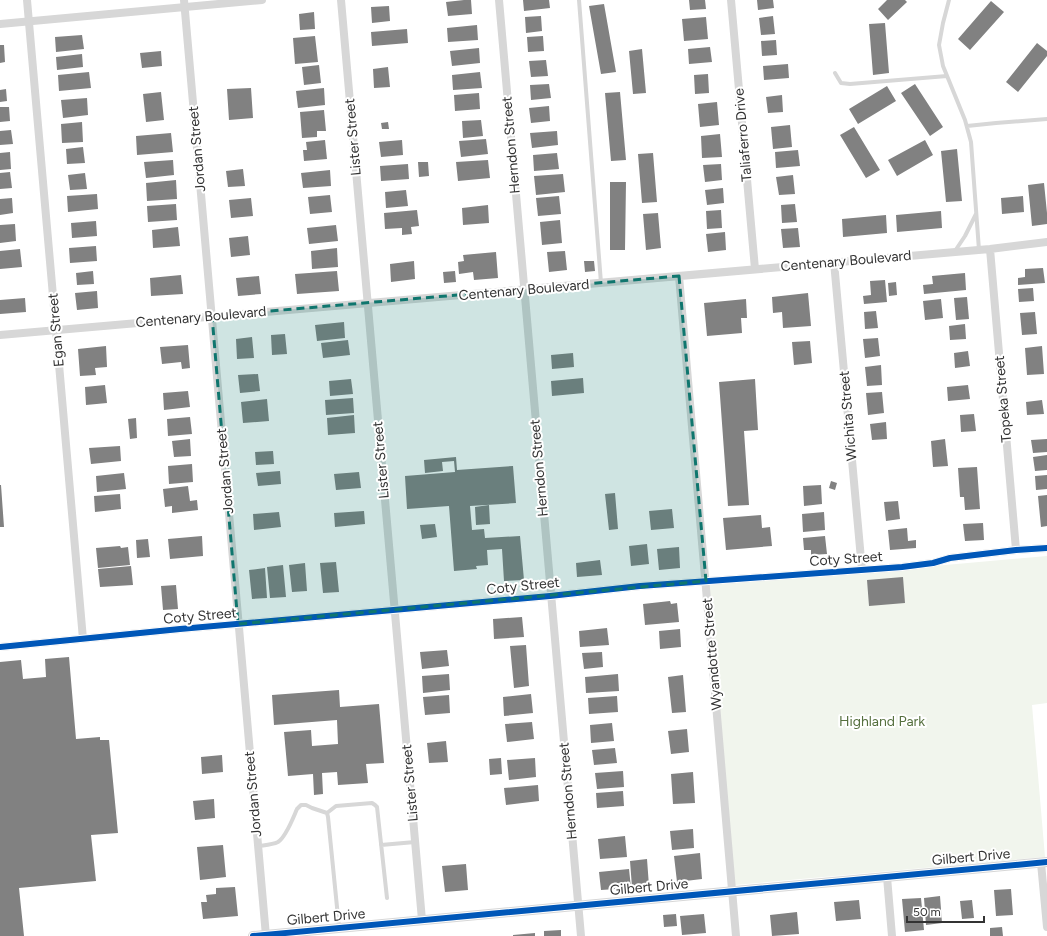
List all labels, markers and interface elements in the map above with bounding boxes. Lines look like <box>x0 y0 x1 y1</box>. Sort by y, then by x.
street label: Taliaferro Drive <box>730 87 756 182</box>
street label: Herndon Street <box>498 96 524 194</box>
street label: Lister Street <box>341 98 365 176</box>
street label: Jordan Street <box>185 105 209 193</box>
street label: Centenary Boulevard <box>780 247 912 275</box>
street label: Centenary Boulevard <box>458 276 590 304</box>
street label: Egan Street <box>44 292 68 368</box>
street label: Centenary Boulevard <box>135 303 267 331</box>
street label: Topeka Street <box>991 355 1015 443</box>
street label: Wichita Street <box>836 370 860 462</box>
street label: Herndon Street <box>526 419 552 517</box>
street label: Lister Street <box>369 421 393 499</box>
street label: Jordan Street <box>213 427 237 515</box>
street label: Coty Street <box>809 548 883 570</box>
street label: Coty Street <box>486 574 560 598</box>
street label: Wyandotte Street <box>699 597 725 711</box>
street label: Coty Street <box>163 604 237 628</box>
park label: Highland Park <box>839 713 925 730</box>
street label: Herndon Street <box>555 742 581 840</box>
street label: Lister Street <box>398 744 422 822</box>
street label: Jordan Street <box>241 750 265 838</box>
street label: Gilbert Drive <box>931 845 1011 869</box>
street label: Gilbert Drive <box>609 875 689 899</box>
scale bar <box>907 898 984 924</box>
street label: Gilbert Drive <box>286 905 366 929</box>
text: 50 m <box>913 905 941 919</box>

